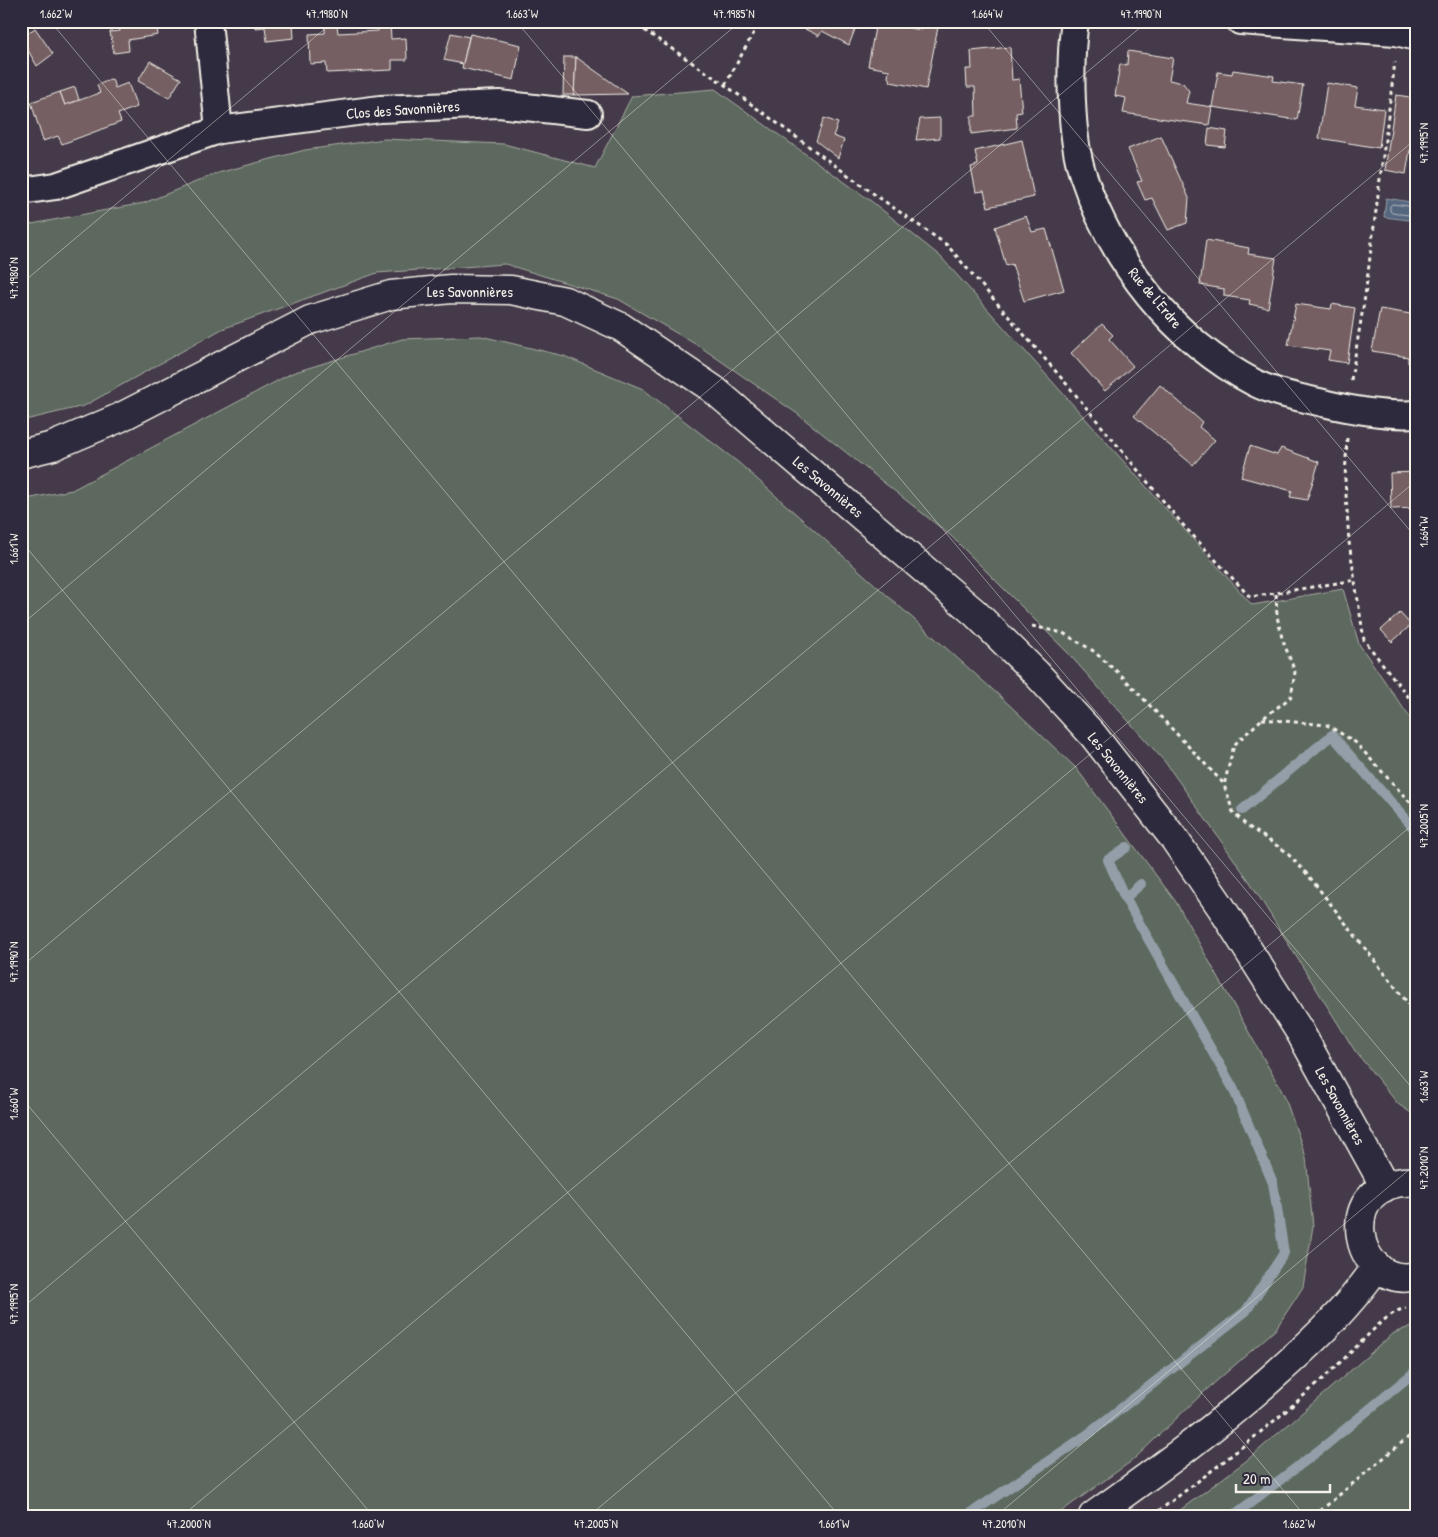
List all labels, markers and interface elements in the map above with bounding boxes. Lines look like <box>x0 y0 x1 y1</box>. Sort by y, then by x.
text: 1.662°W <box>40 5 73 22</box>
text: 47.1980°N <box>306 5 348 22</box>
text: 1.663°W <box>506 5 539 22</box>
text: 47.1985°N <box>713 5 755 22</box>
text: 1.664°W <box>971 5 1003 22</box>
text: 47.1990°N <box>1121 5 1161 22</box>
street label: Clos des Savonnières <box>345 95 461 124</box>
text: 47.1995°N <box>1415 123 1432 163</box>
text: 47.1980°N <box>5 257 22 299</box>
street label: Rue de l'Erdre <box>1124 263 1187 333</box>
street label: Les Savonnières <box>427 281 513 302</box>
street label: Les Savonnières <box>789 451 868 522</box>
text: 1.664°W <box>1415 516 1432 548</box>
text: 1.661°W <box>5 533 22 565</box>
street label: Les Savonnières <box>1083 728 1154 808</box>
text: 47.2005°N <box>1415 804 1432 848</box>
text: 47.1990°N <box>5 942 22 982</box>
street label: Les Savonnières <box>1310 1063 1371 1149</box>
text: 1.663°W <box>1415 1070 1432 1103</box>
text: 1.660°W <box>5 1087 22 1120</box>
text: 47.2010°N <box>1415 1147 1432 1189</box>
text: 47.1995°N <box>5 1284 22 1324</box>
scale bar <box>1236 1462 1329 1494</box>
text: 20 m <box>1243 1468 1270 1489</box>
text: 47.2000°N <box>167 1515 211 1532</box>
text: 1.660°W <box>352 1515 385 1532</box>
text: 47.2005°N <box>574 1515 618 1532</box>
text: 1.661°W <box>818 1515 850 1532</box>
text: 47.2010°N <box>983 1515 1025 1532</box>
text: 1.662°W <box>1283 1515 1316 1532</box>

